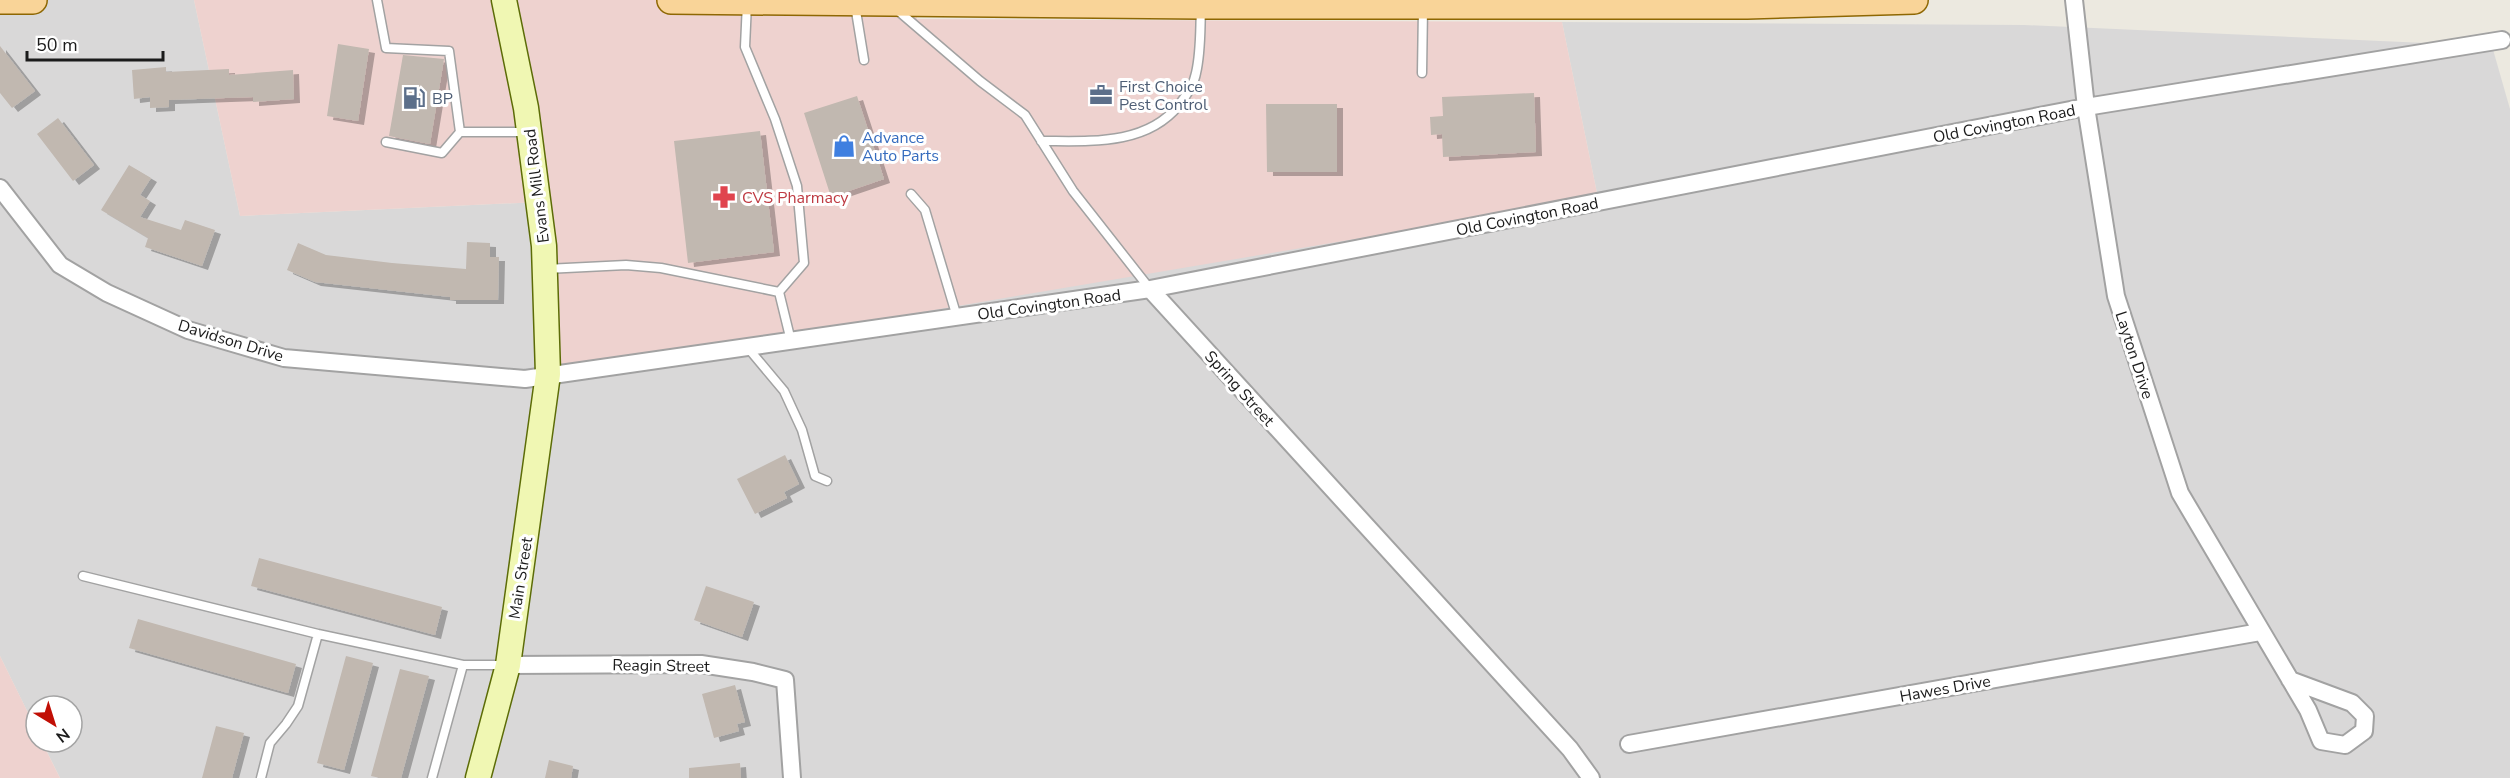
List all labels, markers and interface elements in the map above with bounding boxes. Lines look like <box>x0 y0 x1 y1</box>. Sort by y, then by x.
scale bar <box>27 24 164 62</box>
text: 50 m <box>36 33 78 57</box>
place label: First Choice Pest Control <box>1119 76 1208 116</box>
office icon: First Choice Pest Control <box>1088 82 1114 108</box>
fuel station icon: BP <box>401 85 427 111</box>
place label: BP <box>432 88 453 110</box>
street label: Old Covington Road <box>1931 99 2077 149</box>
place label: Advance Auto Parts <box>862 127 939 167</box>
street label: Evans Mill Road <box>519 128 555 244</box>
shop icon: Advance Auto Parts <box>831 133 857 159</box>
pharmacy icon: CVS Pharmacy <box>711 184 737 210</box>
place label: CVS Pharmacy <box>742 187 849 209</box>
street label: Old Covington Road <box>1454 192 1600 242</box>
street label: Old Covington Road <box>976 284 1122 326</box>
street label: Layton Drive <box>2110 309 2159 402</box>
street label: Davidson Drive <box>175 314 286 367</box>
street label: Spring Street <box>1199 346 1279 432</box>
street label: Main Street <box>504 535 538 621</box>
street label: Reagin Street <box>612 654 710 678</box>
street label: Hawes Drive <box>1898 670 1992 708</box>
north arrow <box>24 694 84 754</box>
text: N <box>51 723 74 747</box>

